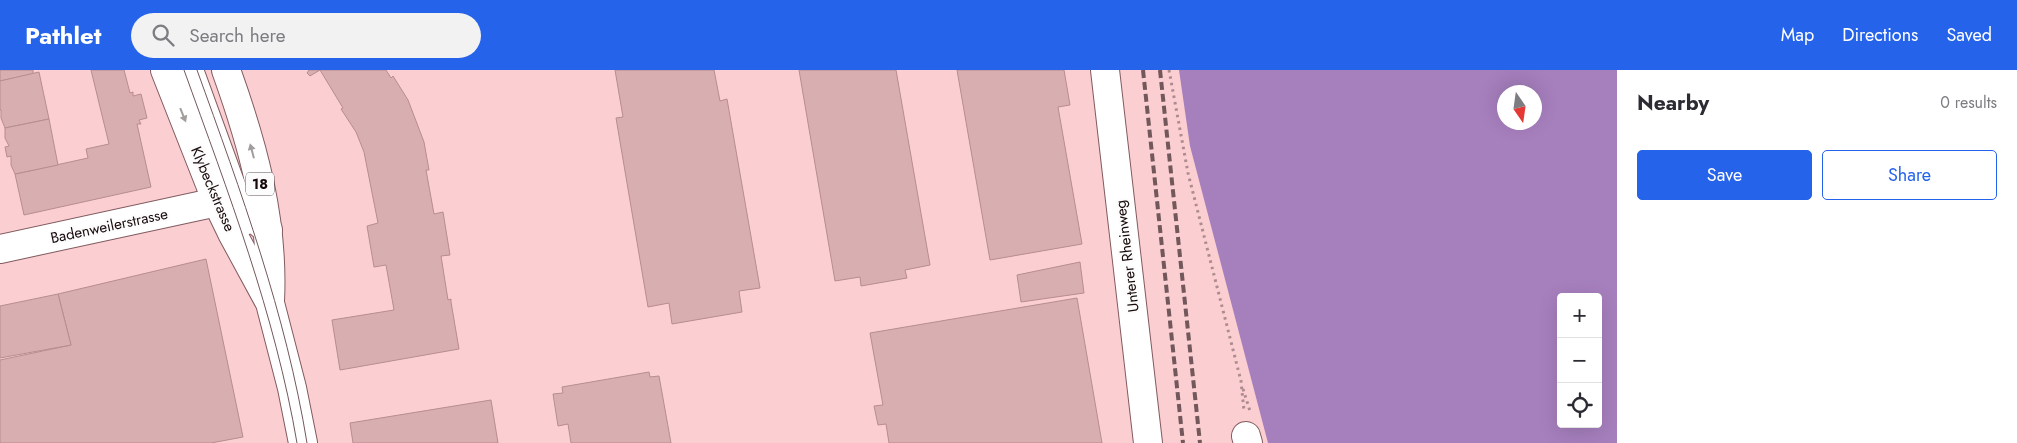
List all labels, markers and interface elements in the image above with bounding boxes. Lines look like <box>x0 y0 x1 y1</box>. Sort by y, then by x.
search box <box>131 13 481 58</box>
text: Pathlet <box>25 18 101 53</box>
icon: search <box>149 21 177 49</box>
text: Search here <box>189 22 285 49</box>
text: Map <box>1781 22 1814 48</box>
text: Directions <box>1842 22 1918 48</box>
text: Saved <box>1946 22 1992 48</box>
north arrow <box>1497 85 1542 130</box>
text: Nearby <box>1637 88 1709 118</box>
text: 0 results <box>1940 91 1997 114</box>
one-way arrow <box>179 108 187 123</box>
street label: Klybeckstrasse <box>185 143 241 235</box>
one-way arrow <box>247 144 255 159</box>
button: Save <box>1637 150 1812 200</box>
button: Share <box>1822 150 1997 200</box>
road number: 18 <box>246 172 274 196</box>
street label: Unterer Rheinweg <box>1109 199 1145 313</box>
street label: Badenweilerstrasse <box>48 203 170 249</box>
map controls <box>1557 293 1602 428</box>
button: + <box>1557 293 1602 338</box>
button: − <box>1557 338 1602 383</box>
button: locate <box>1557 383 1602 428</box>

